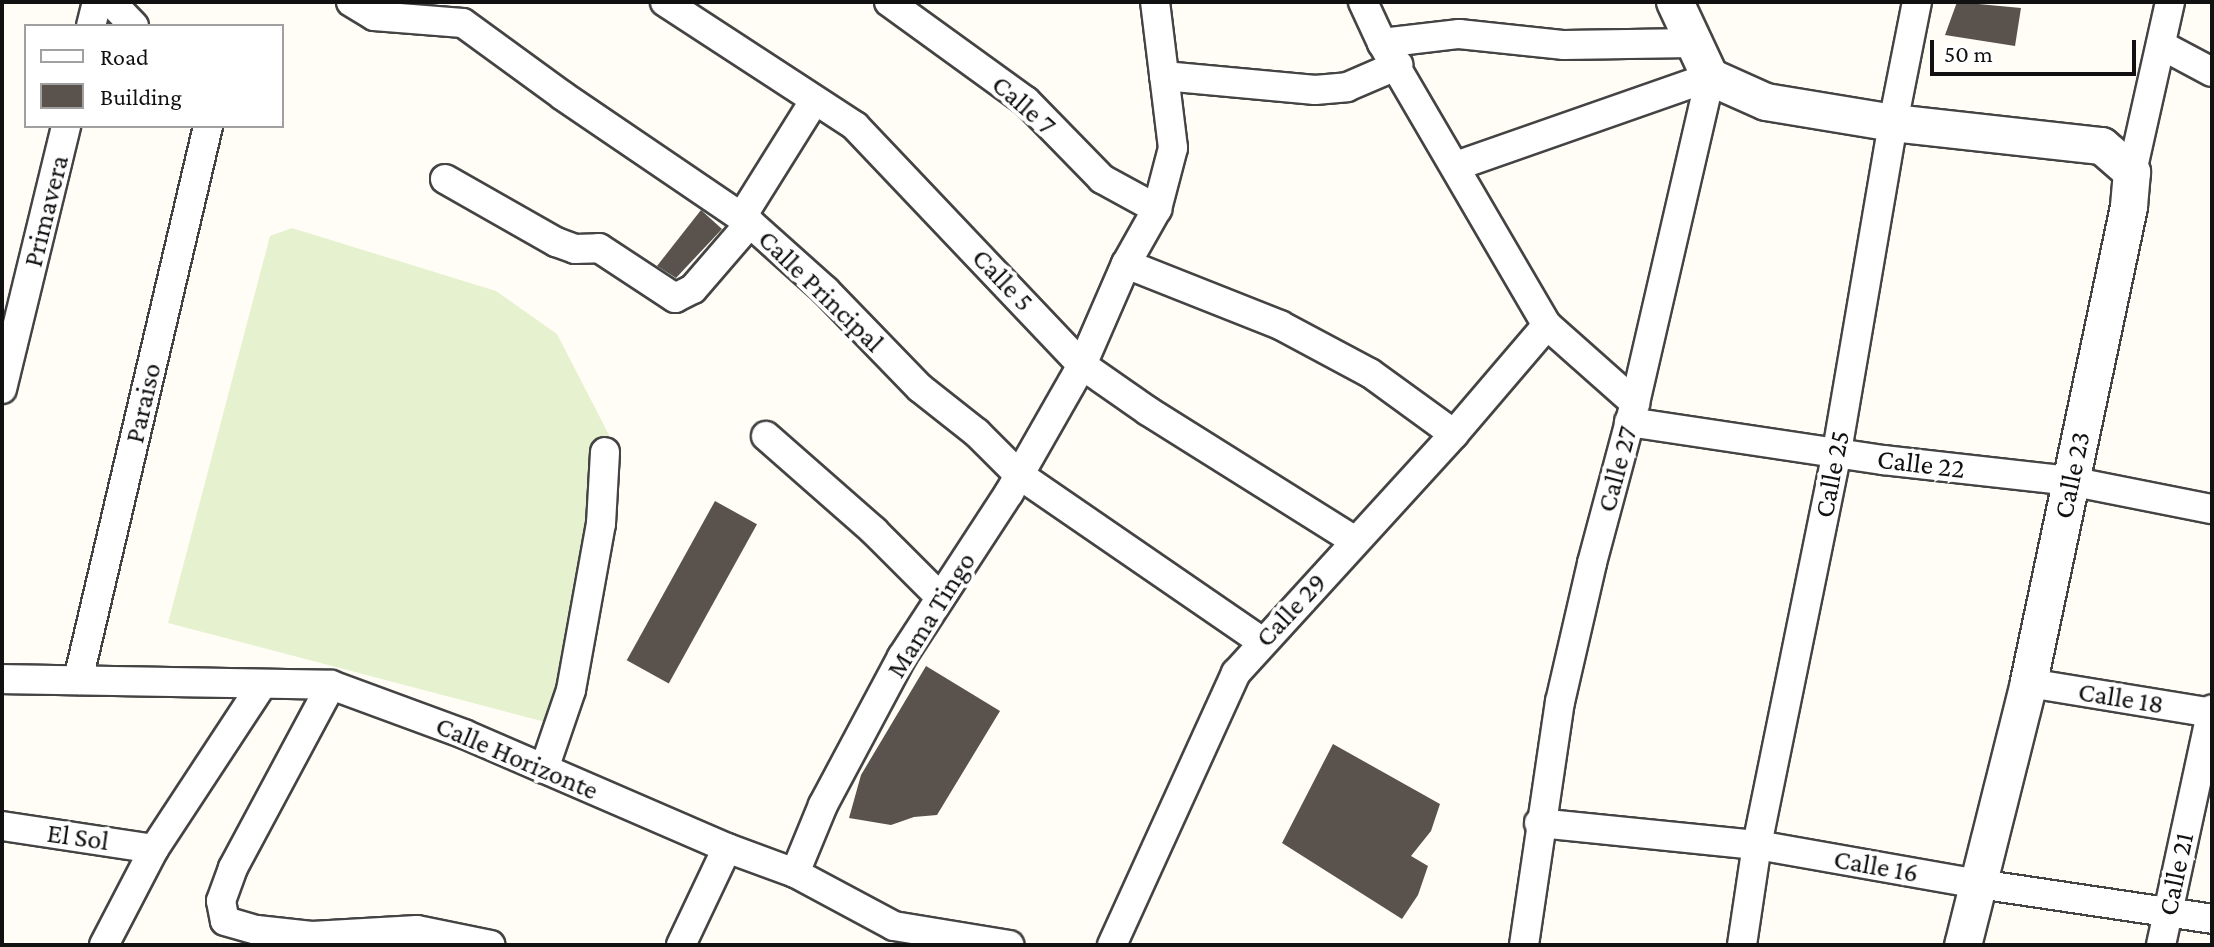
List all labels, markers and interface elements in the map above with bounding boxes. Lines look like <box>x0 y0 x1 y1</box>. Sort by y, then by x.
legend <box>24 24 284 128</box>
scale bar <box>1934 24 2140 74</box>
text: 50 m <box>1944 40 1993 67</box>
text: Road <box>100 43 149 70</box>
street label: Calle 7 <box>985 68 1063 142</box>
text: Building <box>100 83 182 110</box>
street label: Primavera <box>16 152 76 270</box>
street label: Calle Principal <box>751 223 891 359</box>
street label: Calle 5 <box>965 241 1041 319</box>
street label: Paraiso <box>117 360 169 446</box>
street label: Calle 27 <box>1589 422 1645 516</box>
street label: Calle 25 <box>1807 428 1857 520</box>
street label: Calle 23 <box>2046 428 2098 522</box>
street label: Calle 22 <box>1875 442 1967 486</box>
street label: Mama Tingo <box>879 546 983 684</box>
street label: Calle 29 <box>1248 566 1334 654</box>
street label: Calle 18 <box>2076 675 2166 721</box>
street label: Calle Horizonte <box>431 709 603 807</box>
street label: El Sol <box>45 816 111 858</box>
street label: Calle 21 <box>2151 829 2201 919</box>
street label: Calle 16 <box>1831 842 1921 890</box>

